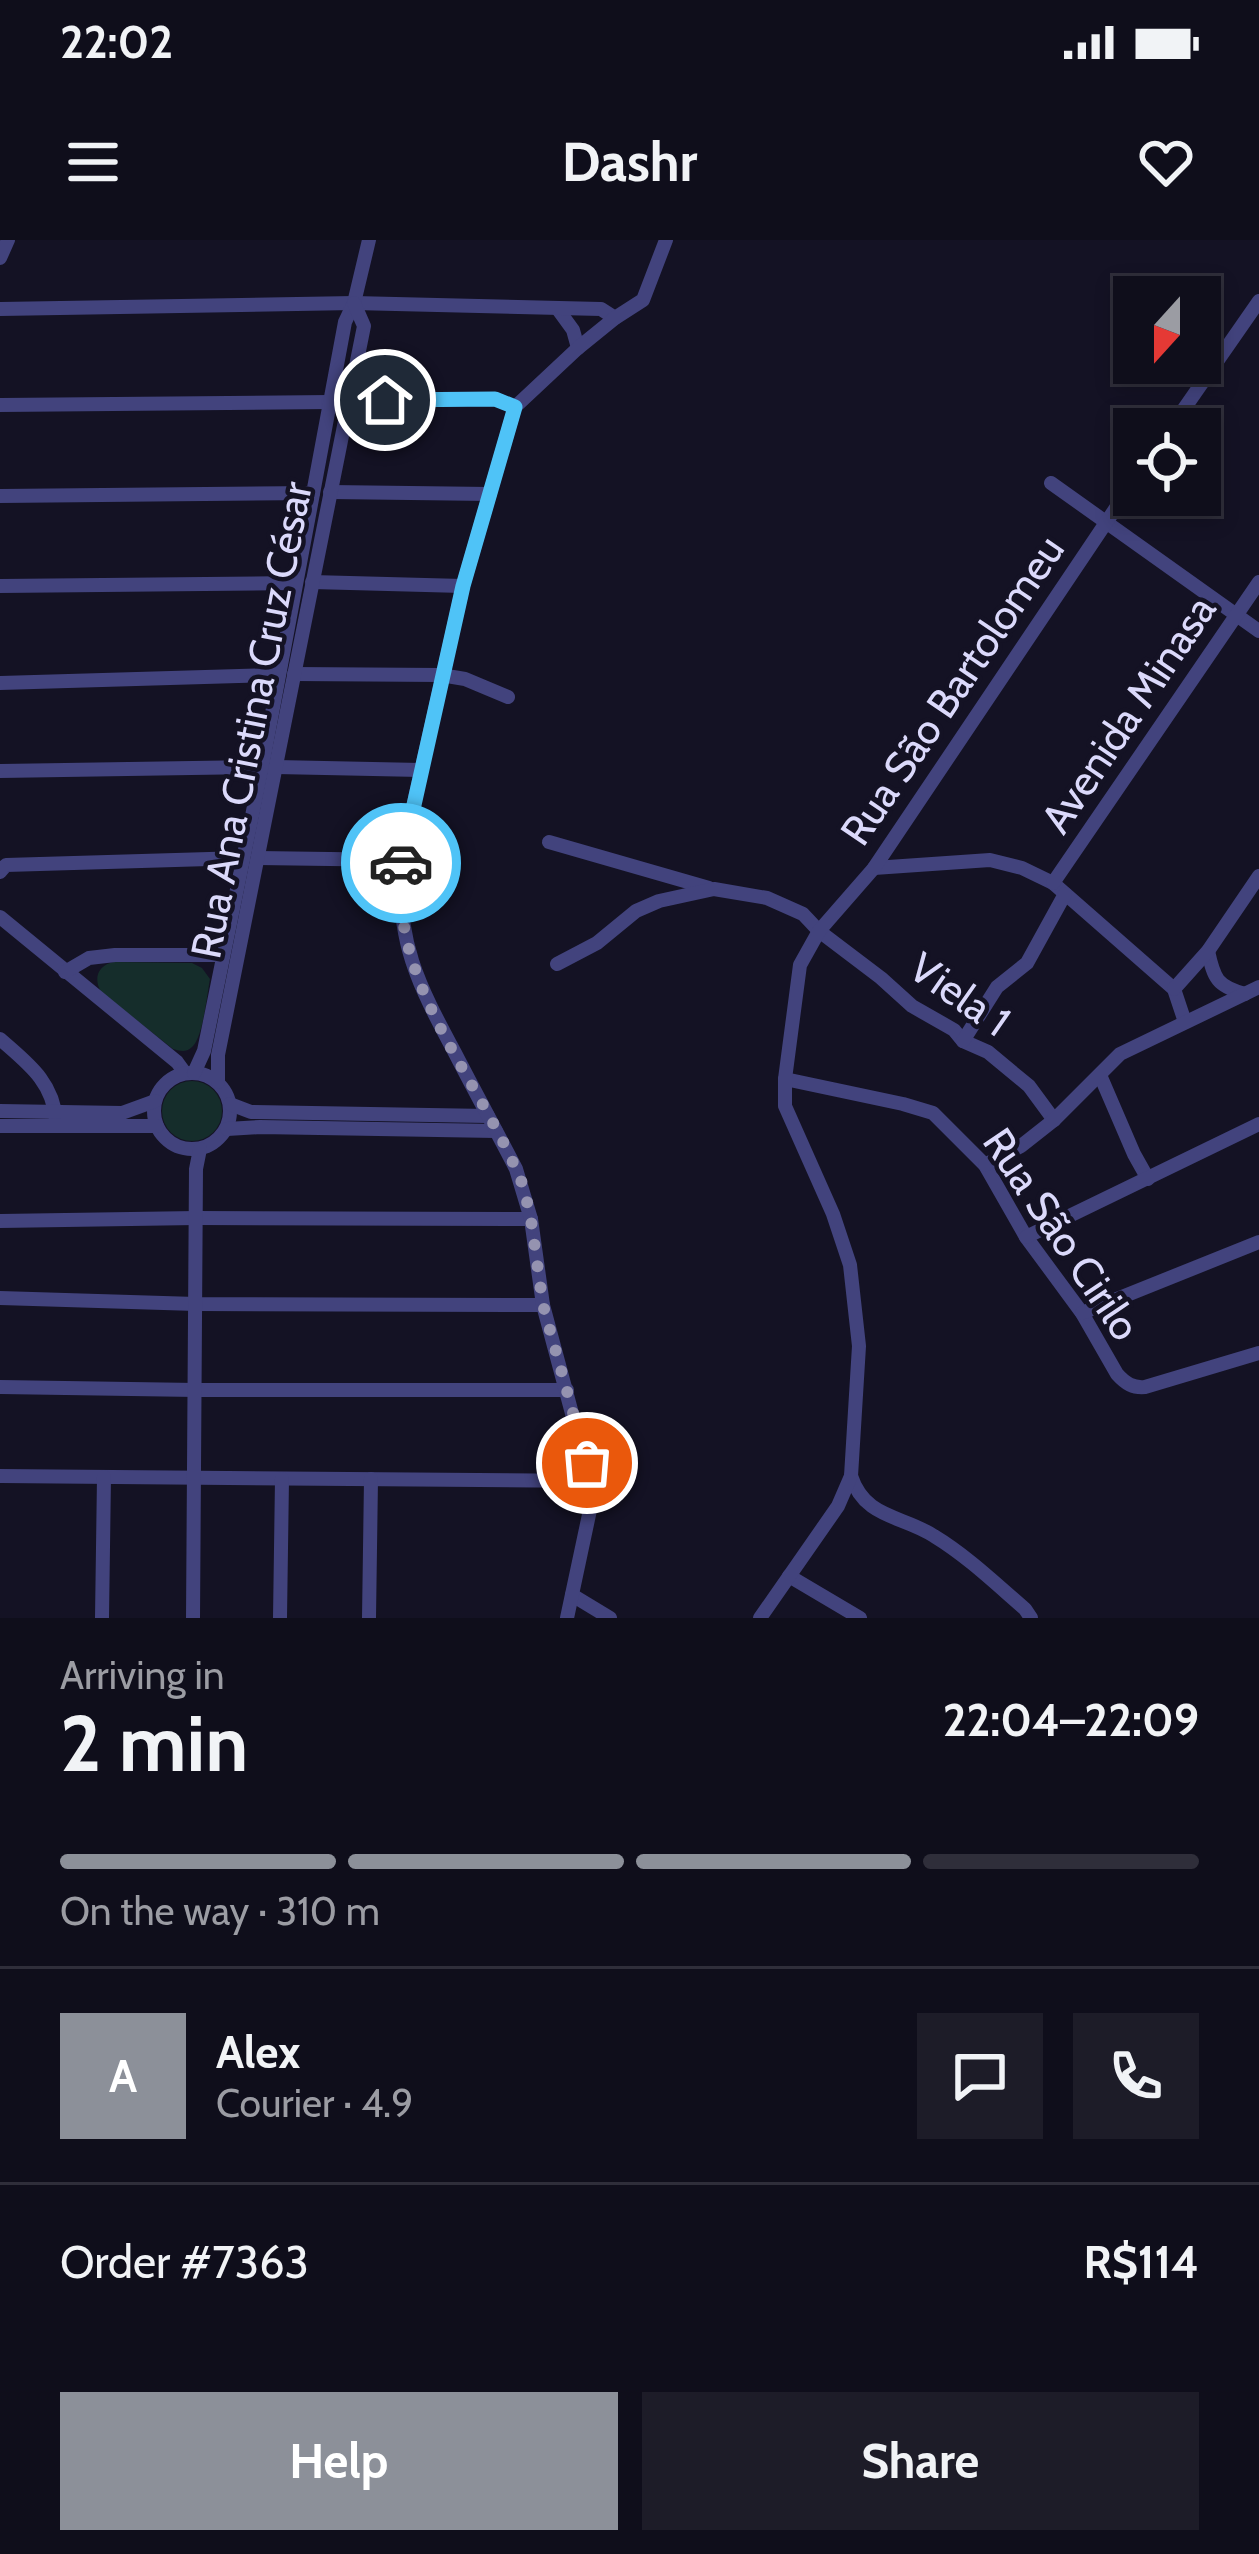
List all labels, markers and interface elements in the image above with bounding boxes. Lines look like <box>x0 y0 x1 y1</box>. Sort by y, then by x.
text: 22:02 <box>60 15 173 69</box>
icon: menu <box>60 129 126 195</box>
text: Dashr <box>562 129 697 195</box>
icon: heart <box>1133 129 1199 195</box>
north arrow <box>1113 276 1221 384</box>
map controls <box>1113 276 1221 516</box>
pin <box>334 349 436 451</box>
icon: home <box>352 367 418 433</box>
button: locate <box>1113 408 1221 516</box>
street label: Rua Ana Cristina Cruz César <box>179 477 323 963</box>
street label: Rua São Bartolomeu <box>829 525 1075 855</box>
street label: Avenida Minasa <box>1029 585 1227 843</box>
courier <box>341 803 461 923</box>
icon: car <box>368 830 434 896</box>
street label: Viela 1 <box>900 941 1020 1047</box>
street label: Rua São Cirilo <box>972 1118 1152 1350</box>
pin <box>536 1412 638 1514</box>
icon: bag <box>554 1430 620 1496</box>
text: Arriving in <box>60 1651 224 1699</box>
text: 22:04–22:09 <box>943 1693 1199 1747</box>
text: 2 min <box>60 1696 248 1791</box>
text: On the way · 310 m <box>60 1887 380 1935</box>
button: chat <box>917 2013 1043 2139</box>
button: phone <box>1073 2013 1199 2139</box>
text: Alex <box>216 2025 300 2079</box>
text: A <box>109 2049 137 2103</box>
text: Courier · 4.9 <box>216 2079 413 2127</box>
text: Order #7363 <box>60 2235 309 2289</box>
text: R$114 <box>1084 2235 1199 2289</box>
button: Help <box>60 2392 618 2530</box>
button: Share <box>642 2392 1199 2530</box>

